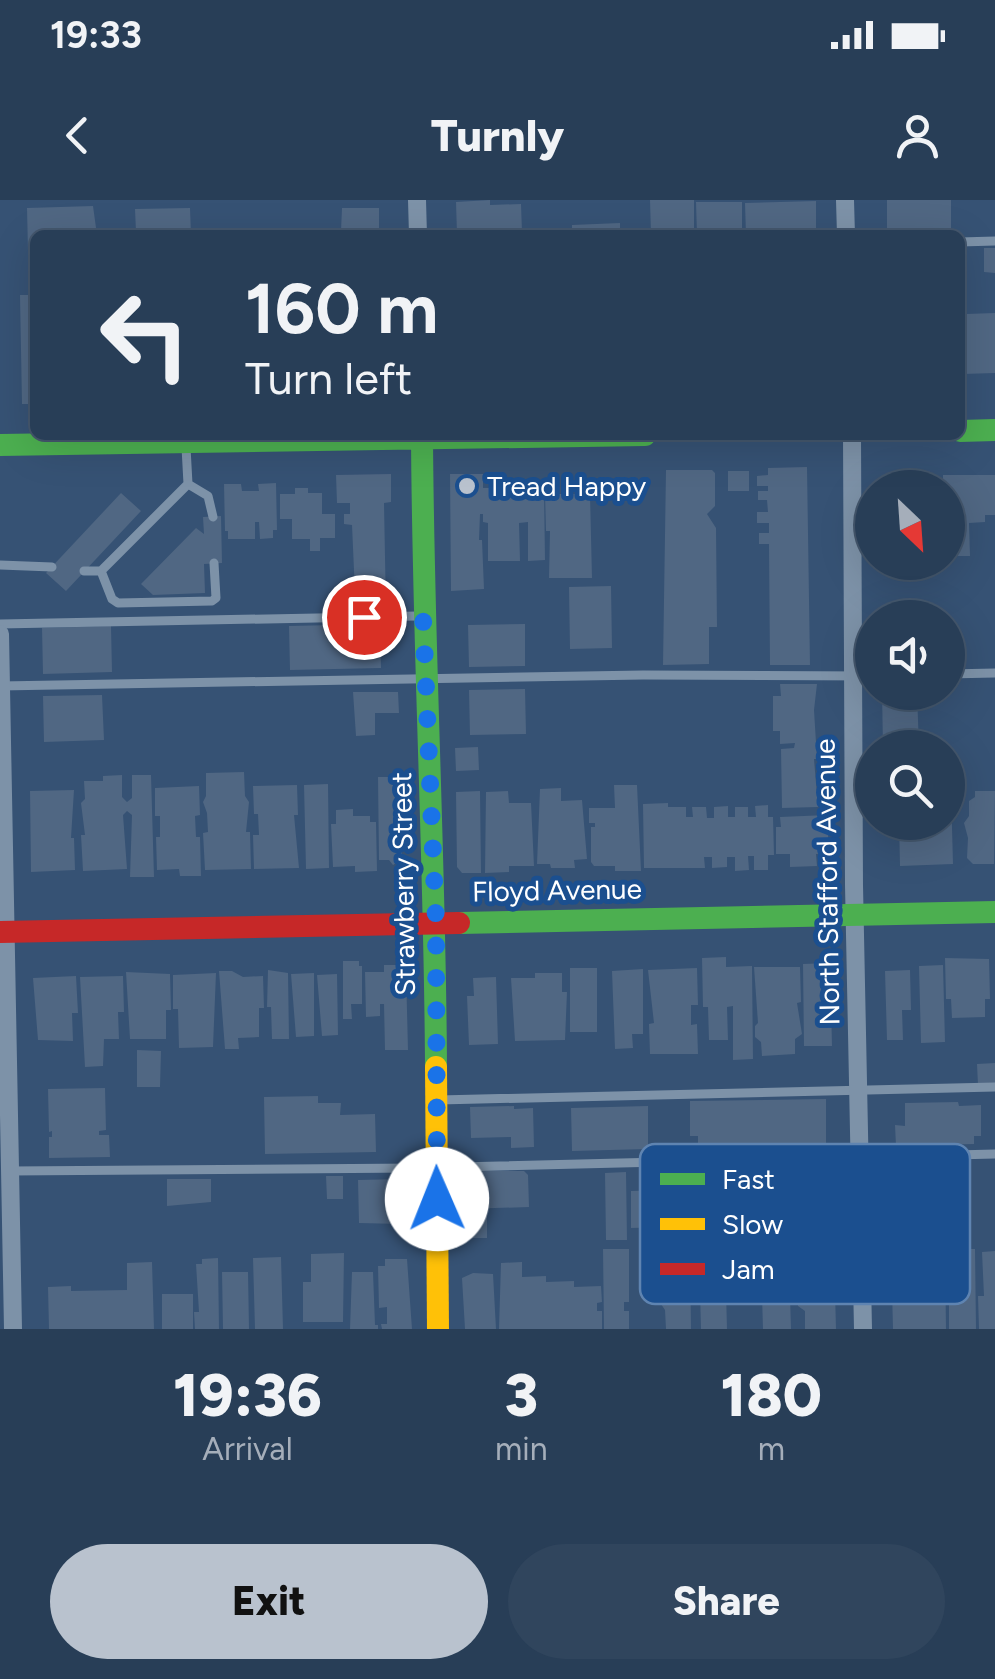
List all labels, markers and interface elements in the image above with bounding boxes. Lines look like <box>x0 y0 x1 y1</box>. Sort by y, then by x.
text: 19:33 <box>50 12 142 58</box>
icon: back <box>50 108 105 163</box>
text: Turnly <box>431 108 564 162</box>
icon: person <box>890 108 945 163</box>
text: 160 m <box>245 266 438 351</box>
icon: left <box>80 270 210 400</box>
text: Turn left <box>245 351 412 405</box>
place label: Tread Happy <box>487 469 647 503</box>
north arrow <box>855 470 965 580</box>
map controls <box>855 470 965 840</box>
marker: Tread Happy <box>456 475 478 497</box>
pin <box>322 575 407 660</box>
icon: arrive <box>337 590 392 645</box>
button: sound <box>855 600 965 710</box>
button: search <box>855 730 965 840</box>
street label: North Stafford Avenue <box>808 738 846 1026</box>
street label: Strawberry Street <box>384 772 422 996</box>
street label: Floyd Avenue <box>472 872 642 908</box>
legend <box>640 1144 970 1304</box>
position arrow <box>385 1147 489 1251</box>
text: Fast <box>722 1162 775 1196</box>
text: Slow <box>722 1207 783 1241</box>
text: Jam <box>722 1252 775 1286</box>
text: 19:36 <box>173 1359 322 1431</box>
text: 3 <box>504 1359 538 1431</box>
text: 180 <box>721 1359 822 1431</box>
text: Arrival <box>202 1430 293 1468</box>
text: min <box>495 1430 548 1468</box>
text: m <box>758 1430 785 1468</box>
button: Exit <box>50 1544 488 1659</box>
button: Share <box>508 1544 945 1659</box>

